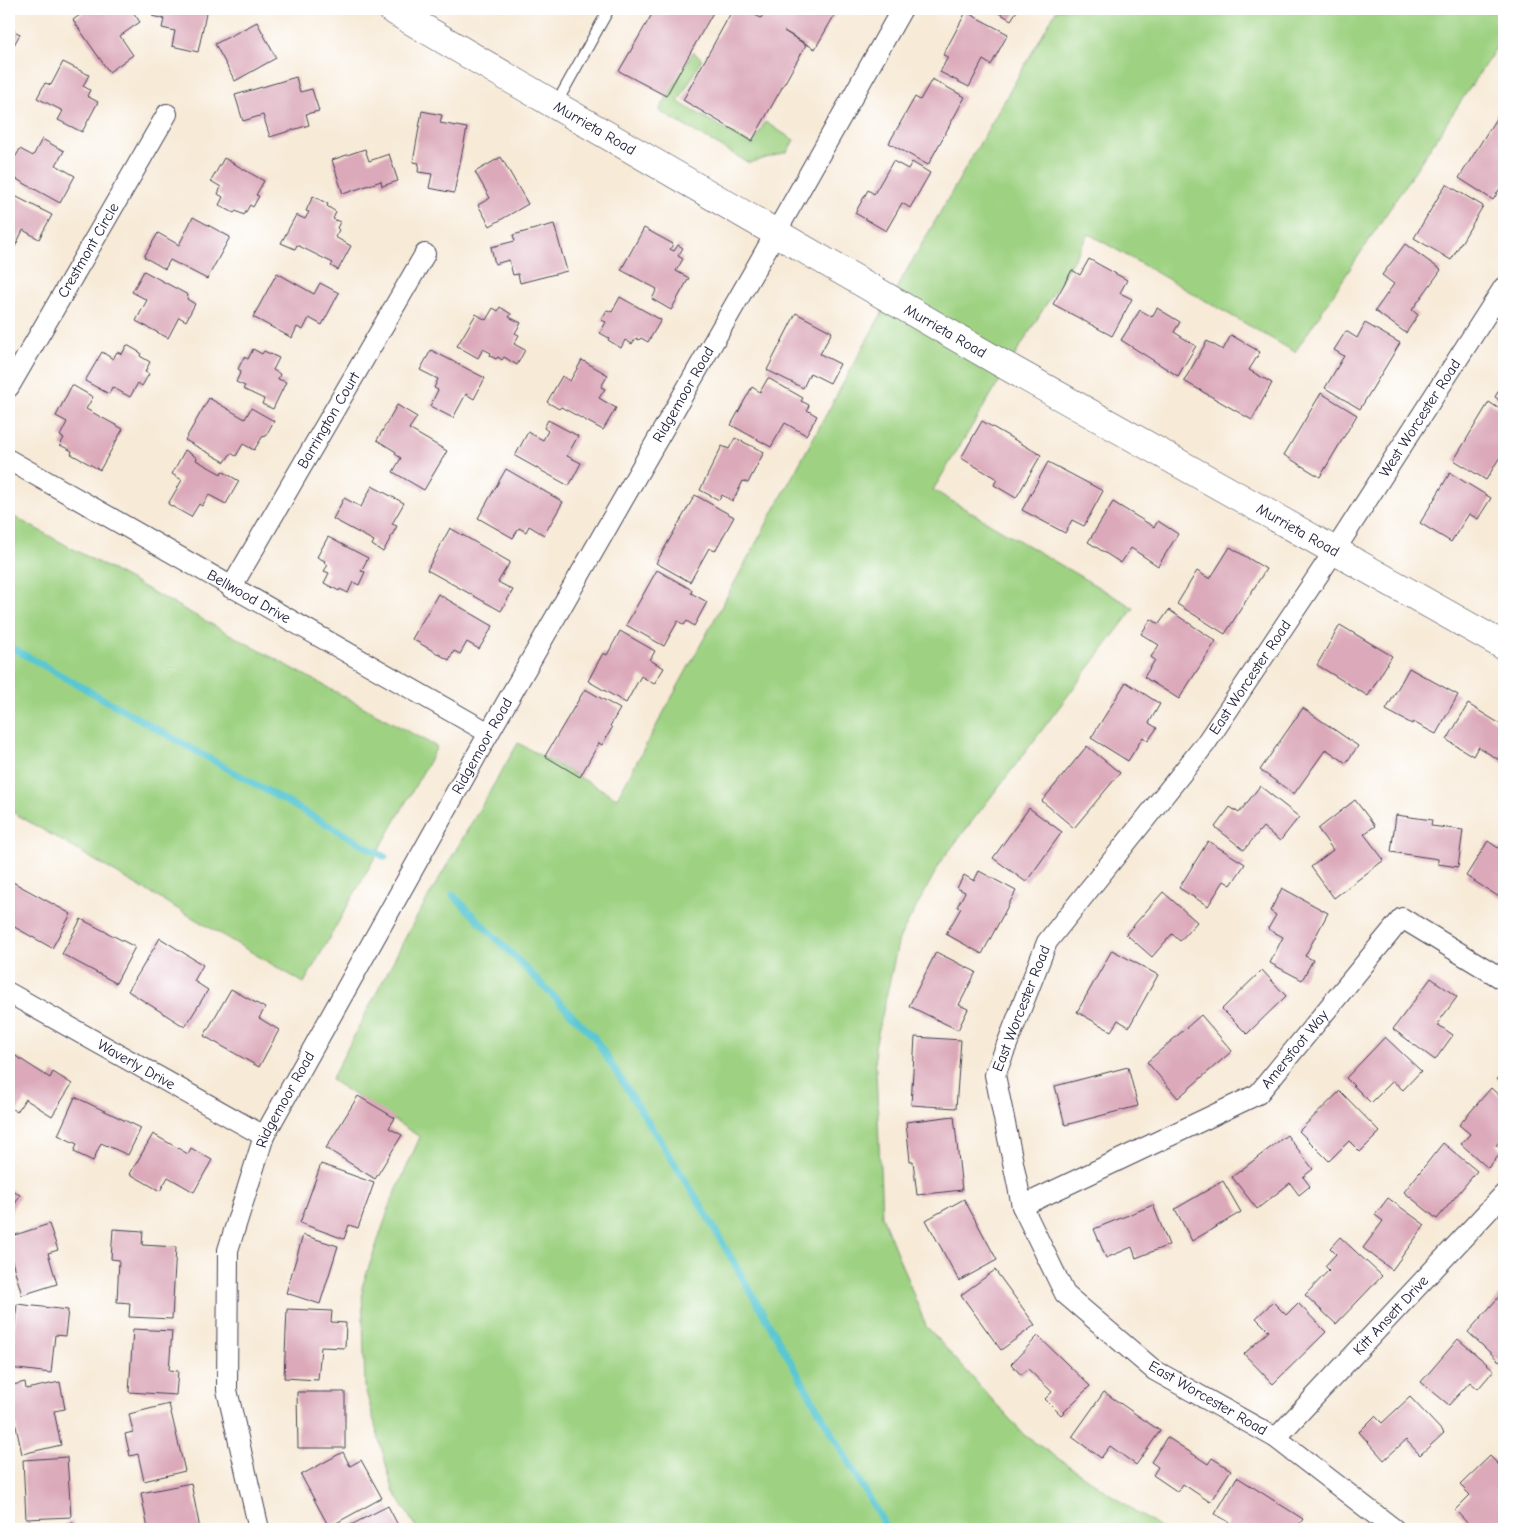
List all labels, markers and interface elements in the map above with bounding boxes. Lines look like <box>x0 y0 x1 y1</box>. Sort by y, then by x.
street label: Murrieta Road <box>550 97 639 159</box>
street label: Crestmont Circle <box>54 199 123 301</box>
street label: Murrieta Road <box>901 300 990 362</box>
street label: Ridgemoor Road <box>649 343 718 446</box>
street label: West Worcester Road <box>1375 356 1464 480</box>
street label: Barrington Court <box>293 368 364 472</box>
street label: Murrieta Road <box>1253 500 1342 561</box>
street label: Bellwood Drive <box>204 566 294 628</box>
street label: East Worcester Road <box>1205 617 1295 738</box>
street label: Ridgemoor Road <box>448 695 516 797</box>
street label: East Worcester Road <box>988 943 1054 1074</box>
street label: Amersfoot Way <box>1257 1006 1332 1092</box>
street label: Waverly Drive <box>94 1035 179 1094</box>
street label: Ridgemoor Road <box>252 1048 318 1150</box>
street label: Kitt Ansett Drive <box>1349 1271 1432 1359</box>
street label: East Worcester Road <box>1146 1357 1270 1439</box>

